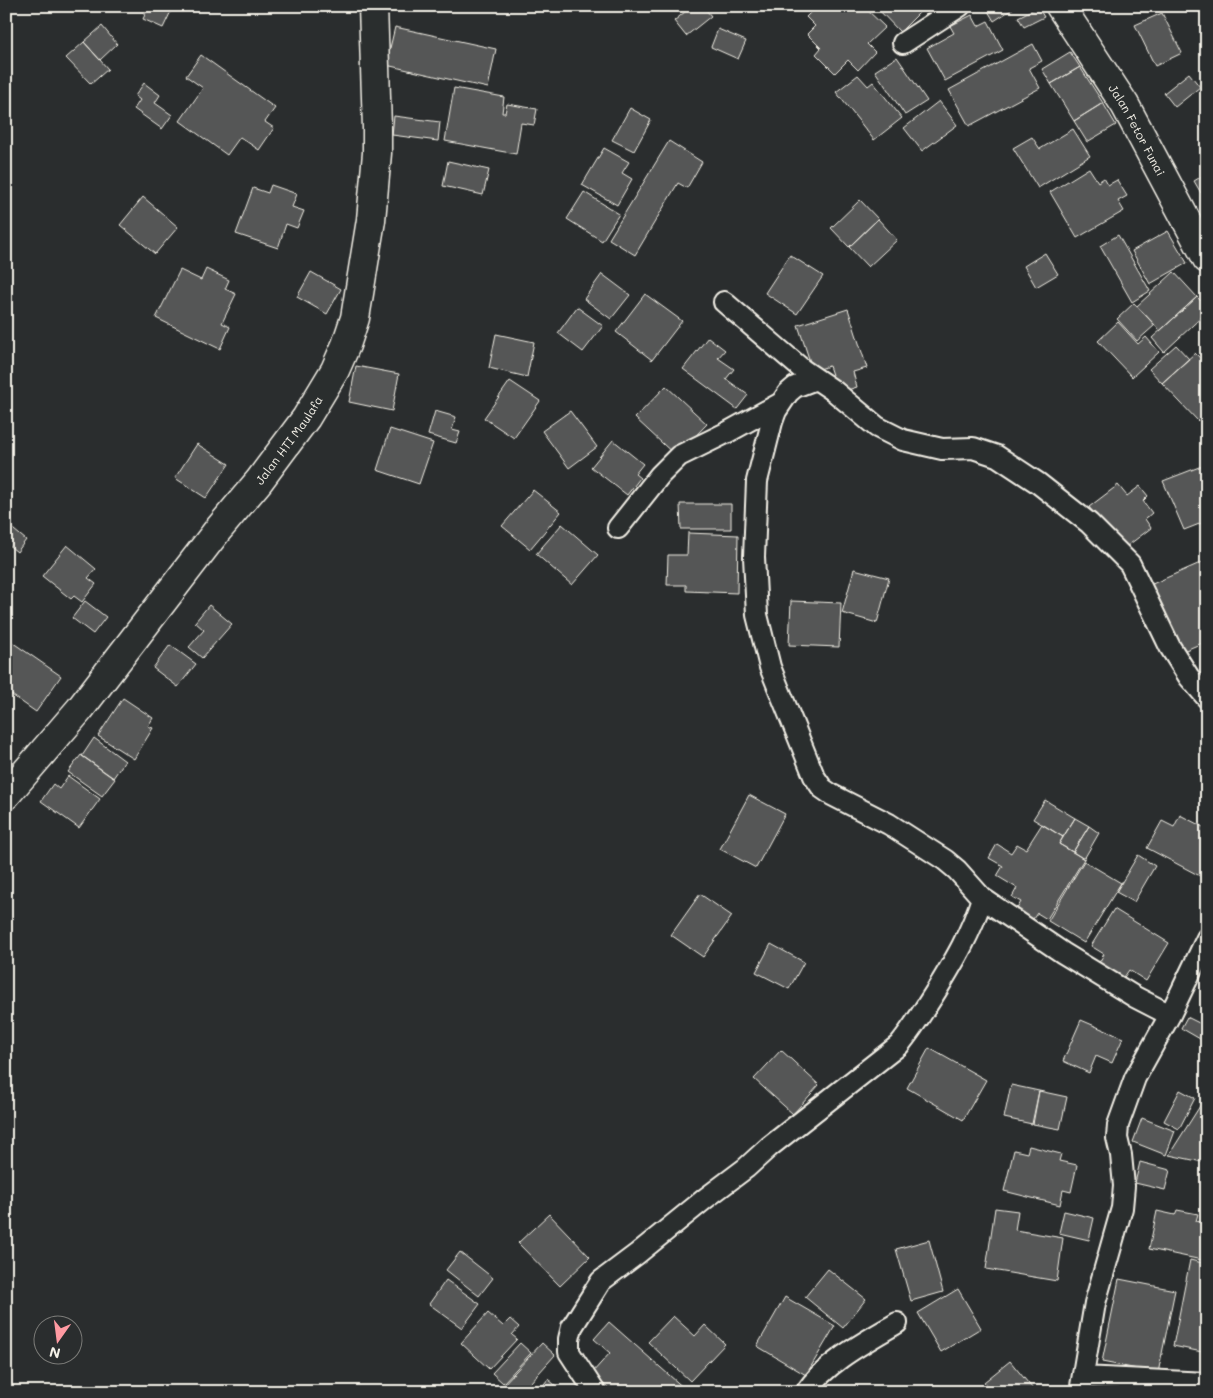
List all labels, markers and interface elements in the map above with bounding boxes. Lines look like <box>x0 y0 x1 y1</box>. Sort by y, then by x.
street label: Jalan Fetor Funai <box>1105 81 1169 178</box>
street label: Jalan HTI Maulafa <box>251 393 326 488</box>
north arrow <box>32 1316 82 1366</box>
text: N <box>47 1343 62 1364</box>

